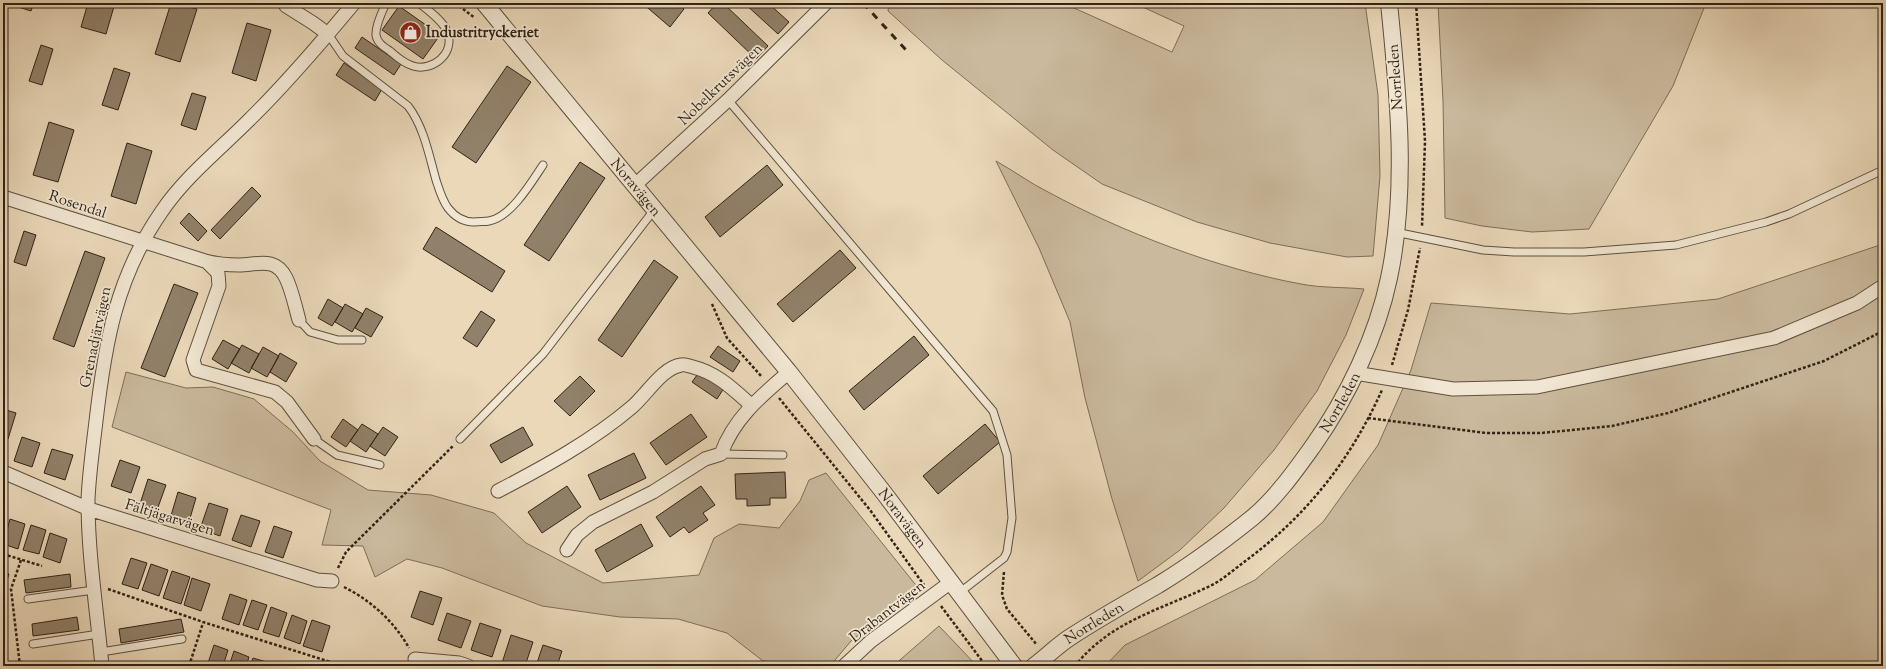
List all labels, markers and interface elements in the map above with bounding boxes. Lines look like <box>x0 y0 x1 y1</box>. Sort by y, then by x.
shop icon: Industritryckeriet <box>398 19 424 45</box>
place label: Industritryckeriet <box>426 23 540 44</box>
street label: Nobelkrutsvägen <box>674 39 768 131</box>
street label: Norrleden <box>1384 43 1409 111</box>
street label: Noravägen <box>605 154 666 222</box>
street label: Rosendal <box>46 186 109 225</box>
street label: Grenadjärvägen <box>75 285 117 390</box>
street label: Norrleden <box>1316 369 1367 437</box>
street label: Noravägen <box>872 485 931 553</box>
street label: Fältjägarvägen <box>122 495 217 542</box>
street label: Drabantvägen <box>846 576 930 648</box>
street label: Norrleden <box>1061 598 1128 650</box>

